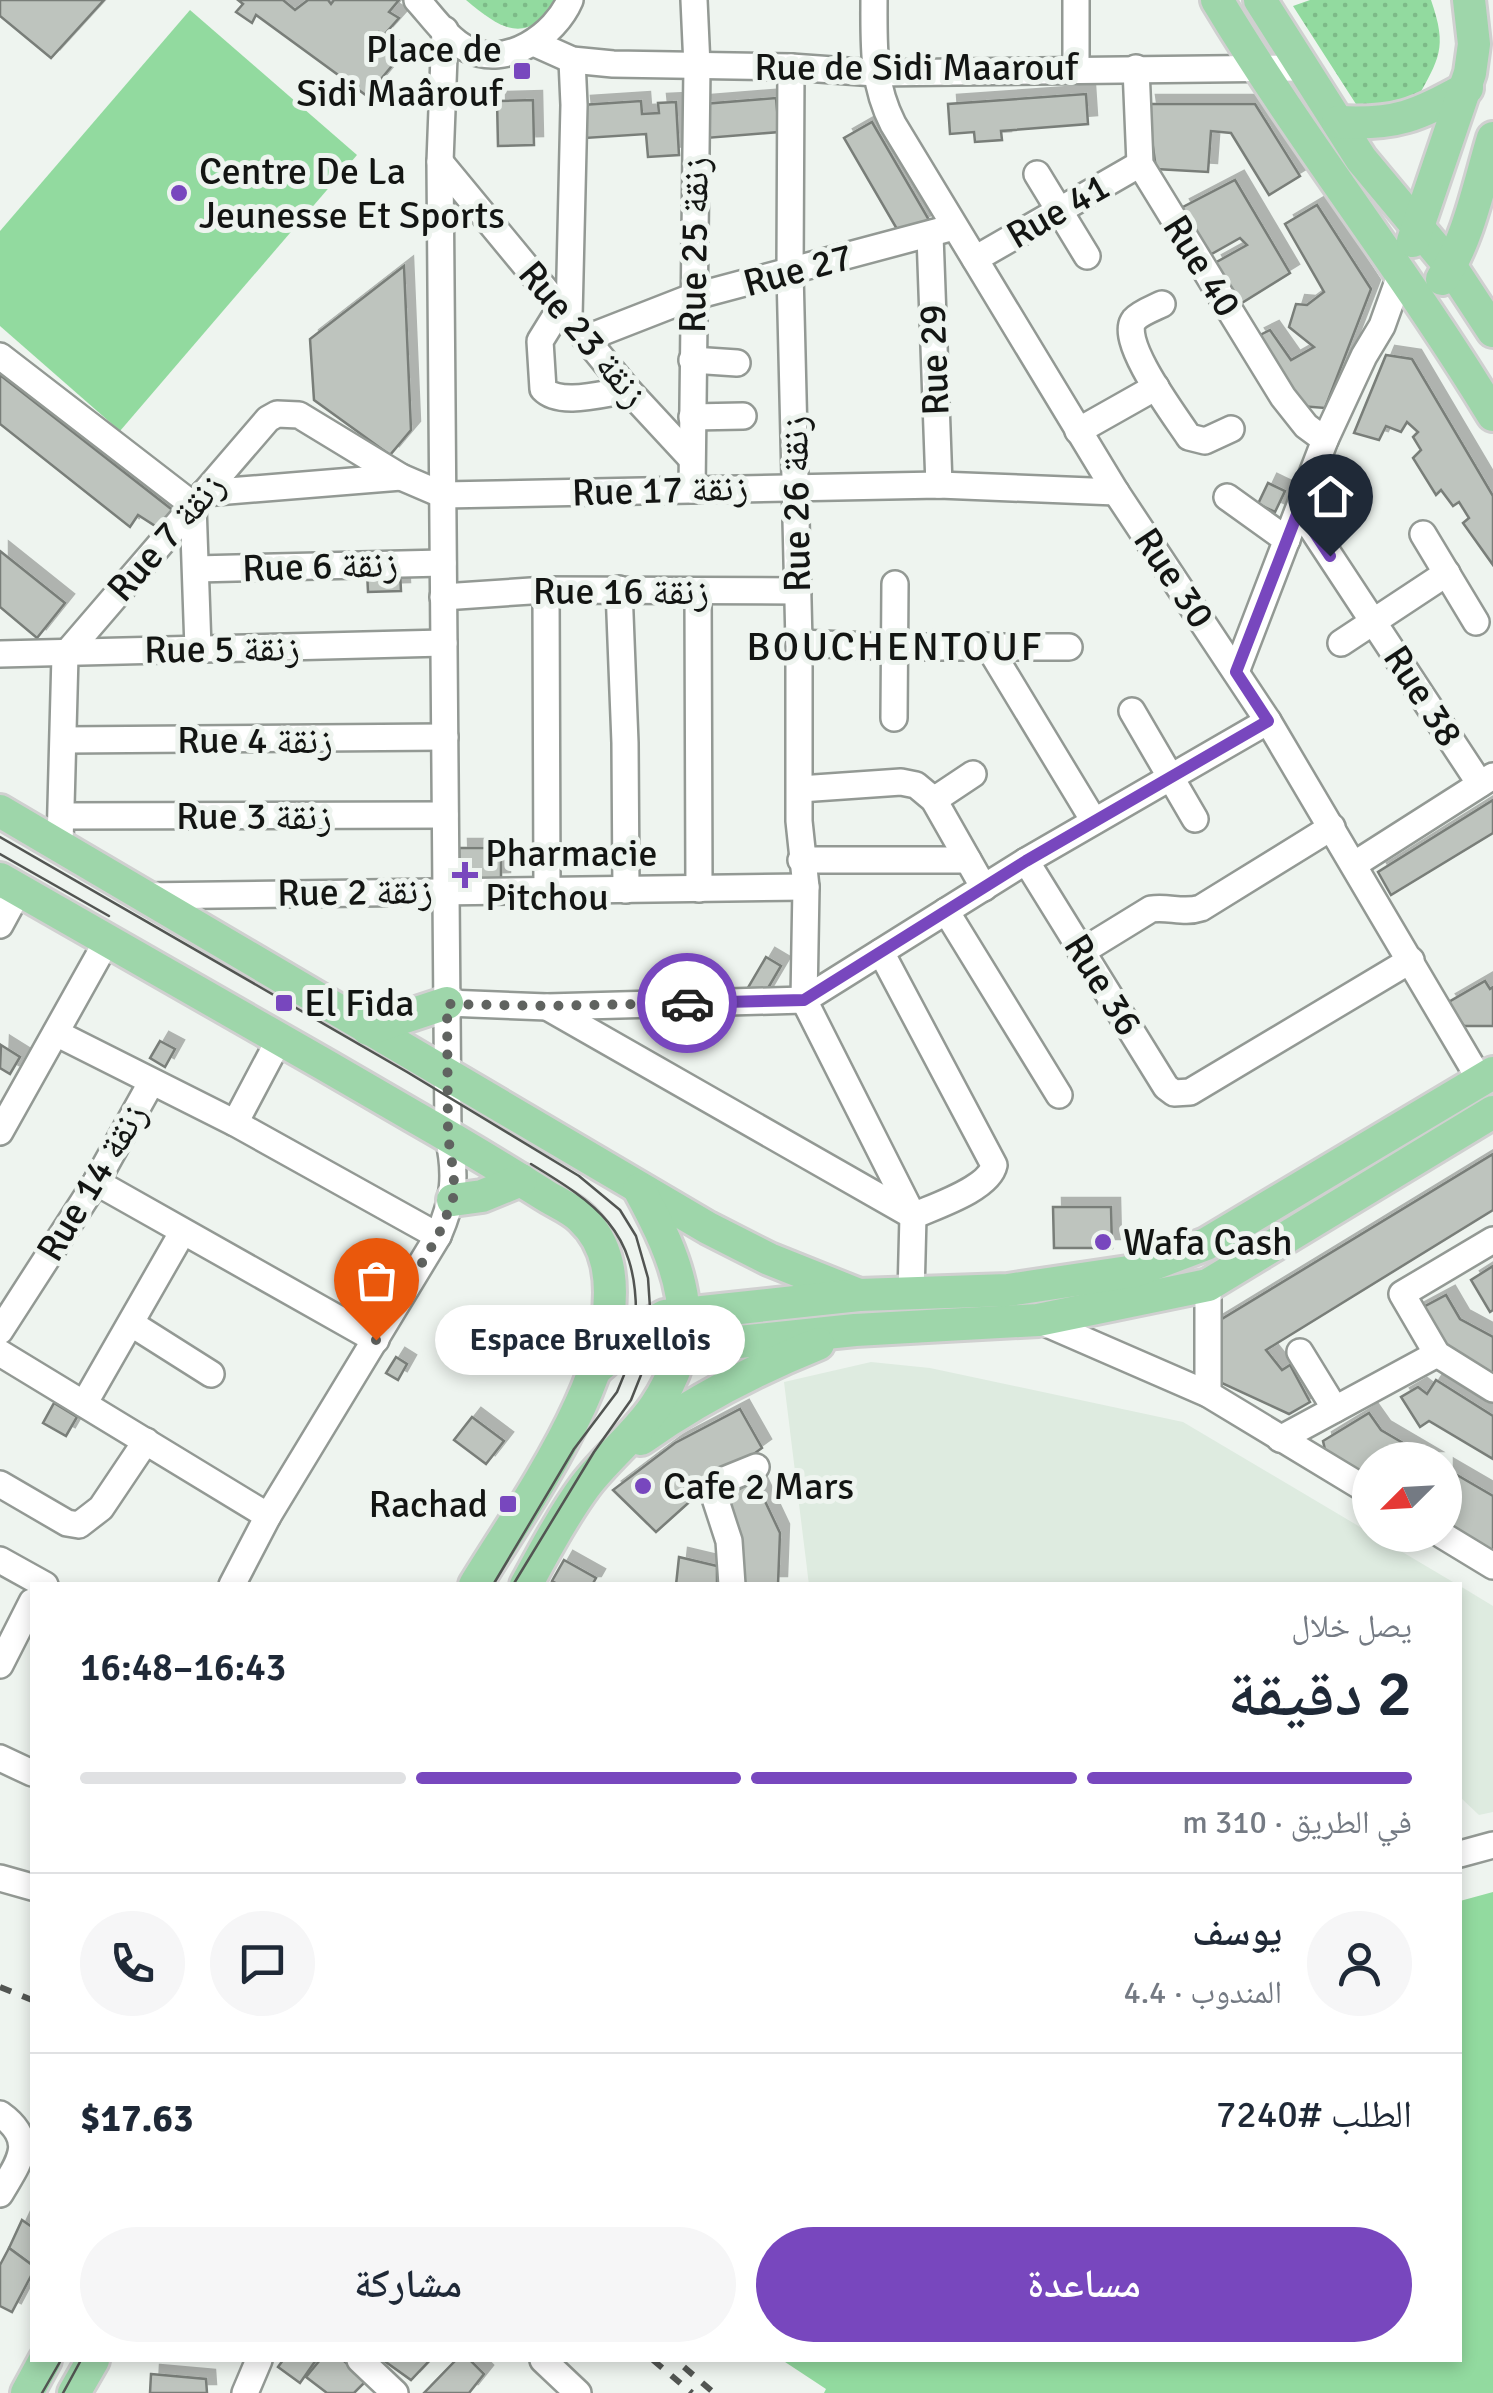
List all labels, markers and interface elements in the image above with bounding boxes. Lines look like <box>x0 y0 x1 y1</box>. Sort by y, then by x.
place label: Place de Sidi Maârouf <box>296 26 504 117</box>
street label: Rue de Sidi Maarouf <box>754 44 1080 91</box>
marker: Place de Sidi Maârouf <box>511 60 533 82</box>
place label: Centre De La Jeunesse Et Sports <box>199 148 505 239</box>
street label: Rue 25 زنقة <box>669 156 719 334</box>
street label: Rue 41 <box>998 163 1118 259</box>
marker: Centre De La Jeunesse Et Sports <box>168 182 190 204</box>
street label: Rue 40 <box>1153 206 1251 326</box>
street label: Rue 27 <box>738 233 858 307</box>
street label: Rue 23 زنقة <box>508 251 658 417</box>
street label: Rue 29 <box>909 304 959 416</box>
street label: Rue 26 زنقة <box>771 415 821 593</box>
pin <box>1288 454 1373 557</box>
street label: Rue 7 زنقة <box>97 463 235 611</box>
street label: Rue 17 زنقة <box>571 463 749 517</box>
icon: home <box>1303 469 1358 524</box>
street label: Rue 30 <box>1123 519 1225 637</box>
street label: Rue 6 زنقة <box>241 540 399 592</box>
street label: Rue 16 زنقة <box>533 568 709 615</box>
district label: BOUCHENTOUF <box>746 622 1044 672</box>
street label: Rue 5 زنقة <box>144 624 300 674</box>
street label: Rue 38 <box>1373 637 1473 755</box>
street label: Rue 4 زنقة <box>177 717 333 764</box>
street label: Rue 3 زنقة <box>176 793 332 840</box>
place label: Pharmacie Pitchou <box>485 830 658 921</box>
marker: Pharmacie Pitchou <box>454 864 476 886</box>
street label: Rue 2 زنقة <box>277 867 433 917</box>
street label: Rue 36 <box>1054 925 1152 1045</box>
courier <box>637 953 737 1053</box>
icon: car <box>660 976 715 1031</box>
place label: El Fida <box>304 980 415 1027</box>
marker: El Fida <box>273 992 295 1014</box>
street label: Rue 14 زنقة <box>26 1094 158 1270</box>
place label: Wafa Cash <box>1123 1219 1293 1266</box>
marker: Wafa Cash <box>1092 1231 1114 1253</box>
pin <box>334 1238 419 1341</box>
icon: bag <box>349 1253 404 1308</box>
callout: Espace Bruxellois <box>436 1305 746 1375</box>
text: Espace Bruxellois <box>469 1320 711 1359</box>
north arrow <box>1352 1442 1462 1552</box>
map controls <box>1352 1442 1462 1552</box>
place label: Cafe 2 Mars <box>663 1463 854 1510</box>
marker: Cafe 2 Mars <box>632 1475 654 1497</box>
place label: Rachad <box>368 1481 488 1528</box>
marker: Rachad <box>497 1493 519 1515</box>
text: يصل خلال <box>1291 1607 1412 1646</box>
text: 16:43–16:48 <box>80 1644 286 1691</box>
text: 2 دقيقة <box>1228 1654 1412 1734</box>
text: في الطريق · 310 m <box>1182 1803 1412 1842</box>
text: يوسف <box>1192 1909 1282 1956</box>
button: phone <box>80 1911 185 2016</box>
button: chat <box>210 1911 315 2016</box>
button: person <box>1307 1911 1412 2016</box>
text: المندوب · 4.4 <box>1123 1973 1282 2012</box>
text: الطلب #7240 <box>1216 2091 1412 2138</box>
text: $17.63 <box>80 2095 194 2142</box>
button: مشاركة <box>80 2227 736 2342</box>
button: مساعدة <box>756 2227 1412 2342</box>

